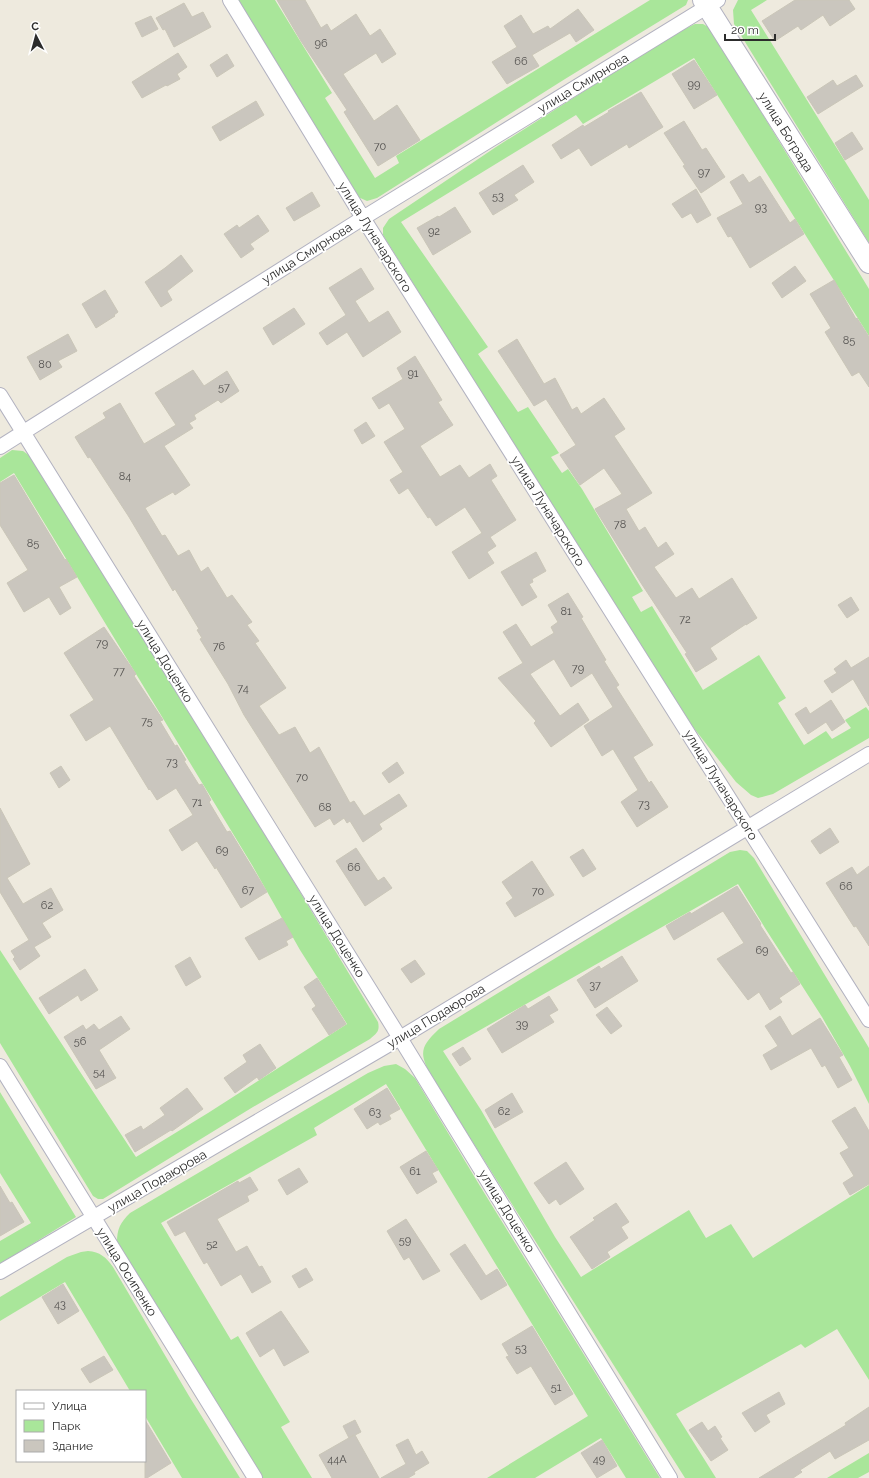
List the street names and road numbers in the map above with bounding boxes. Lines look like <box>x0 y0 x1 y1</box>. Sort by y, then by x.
street label: улица Смирнова <box>535 50 631 116</box>
street label: улица Бограда <box>755 89 817 175</box>
street label: улица Луначарского <box>335 179 415 295</box>
street label: улица Смирнова <box>259 219 355 287</box>
street label: улица Луначарского <box>508 453 588 569</box>
street label: улица Доценко <box>134 617 197 705</box>
street label: улица Луначарского <box>681 727 761 843</box>
street label: улица Доценко <box>306 892 369 980</box>
street label: улица Подаюрова <box>384 981 488 1051</box>
street label: улица Подаюрова <box>105 1147 209 1215</box>
street label: улица Доценко <box>476 1167 539 1255</box>
street label: улица Осипенко <box>94 1225 160 1319</box>

